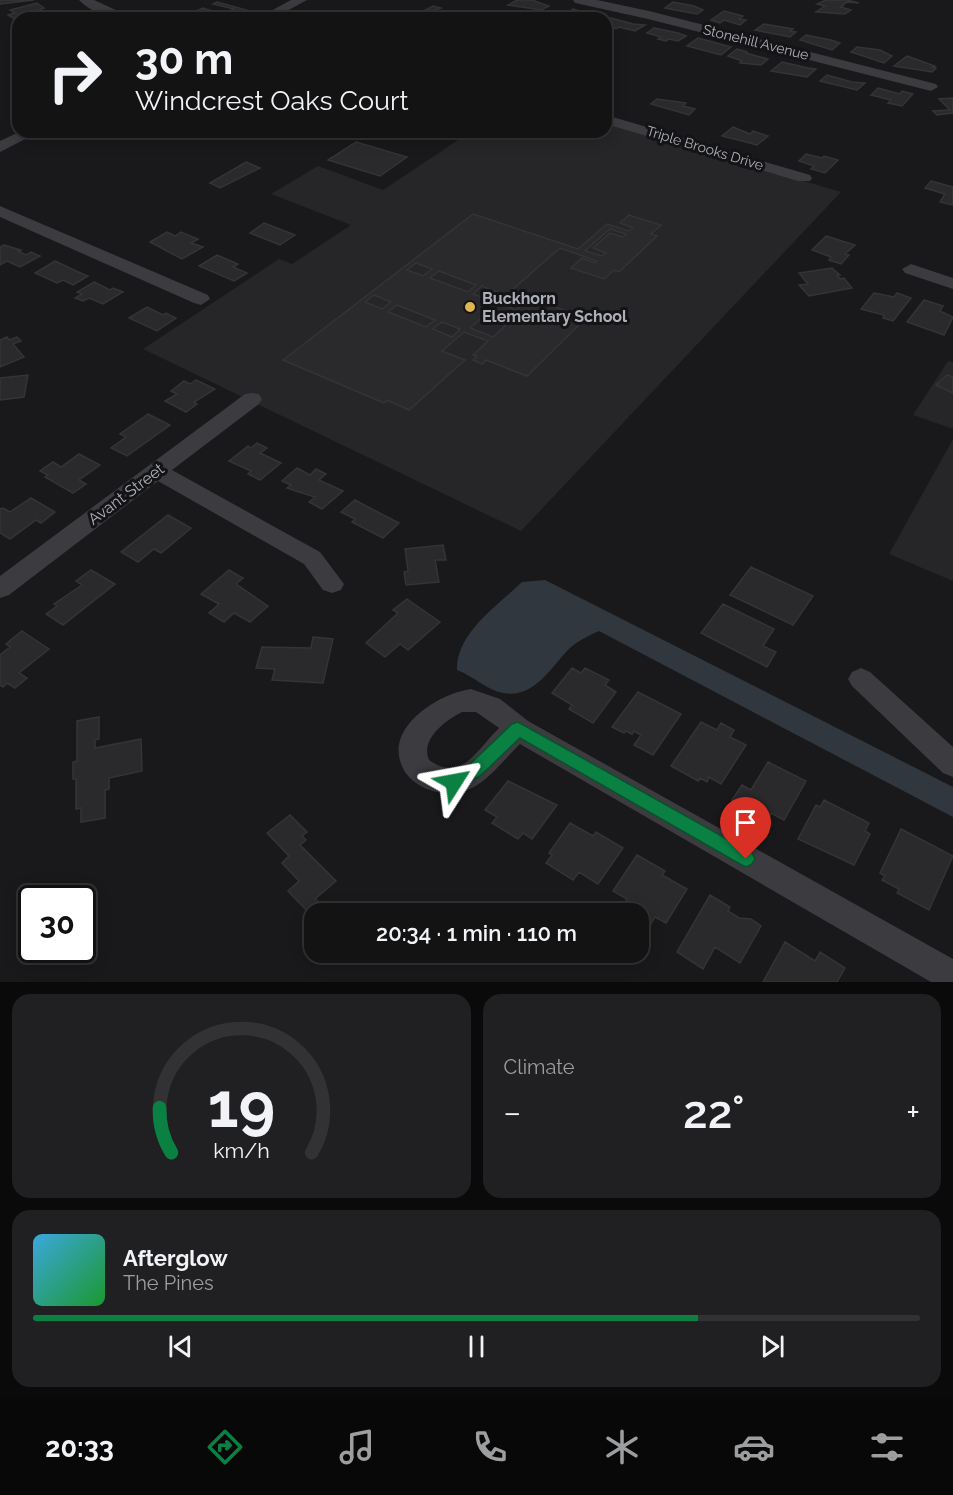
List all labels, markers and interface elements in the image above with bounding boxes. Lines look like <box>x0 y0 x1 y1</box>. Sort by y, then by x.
street label: Stonehill Avenue <box>702 21 810 63</box>
text: 30 m <box>135 35 233 84</box>
icon: right <box>36 36 114 114</box>
text: Windcrest Oaks Court <box>135 85 409 116</box>
street label: Triple Brooks Drive <box>645 123 765 173</box>
place label: Buckhorn Elementary School <box>482 289 628 326</box>
marker: Buckhorn Elementary School <box>463 300 477 314</box>
street label: Avant Street <box>84 459 168 529</box>
position arrow <box>422 750 486 814</box>
pin <box>720 797 771 859</box>
icon: arrive <box>729 806 762 839</box>
speed limit sign: 30 <box>18 885 96 963</box>
text: 20:34 · 1 min · 110 m <box>376 920 577 946</box>
text: Climate <box>504 1055 575 1079</box>
text: 19 <box>207 1068 275 1142</box>
text: 22° <box>683 1086 745 1139</box>
text: − <box>504 1093 521 1132</box>
text: + <box>906 1093 920 1132</box>
text: km/h <box>213 1138 270 1163</box>
text: Afterglow <box>123 1245 228 1271</box>
text: The Pines <box>123 1271 214 1295</box>
icon: previous <box>164 1330 197 1363</box>
icon: pause <box>460 1330 493 1363</box>
icon: next <box>756 1330 789 1363</box>
icon: directions <box>204 1426 246 1468</box>
icon: music <box>336 1426 378 1468</box>
icon: phone <box>469 1426 511 1468</box>
icon: climate <box>601 1426 643 1468</box>
icon: car <box>733 1426 775 1468</box>
icon: filters <box>866 1426 908 1468</box>
text: 20:33 <box>45 1432 114 1463</box>

